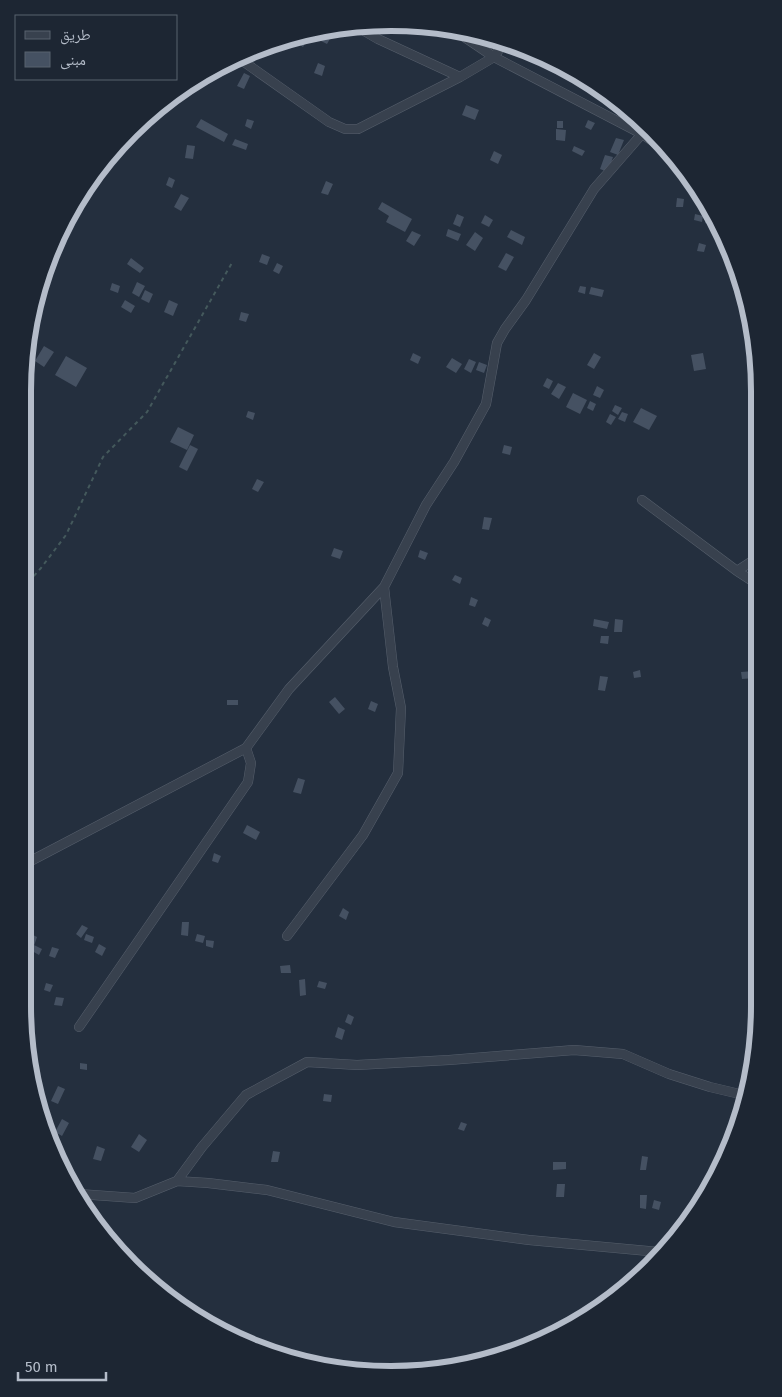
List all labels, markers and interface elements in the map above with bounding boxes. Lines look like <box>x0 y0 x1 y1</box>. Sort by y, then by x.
legend <box>15 15 178 80</box>
text: طريق <box>60 26 91 45</box>
text: مبنى <box>60 51 86 70</box>
scale bar <box>18 1350 105 1382</box>
text: 50 m <box>25 1358 58 1376</box>

